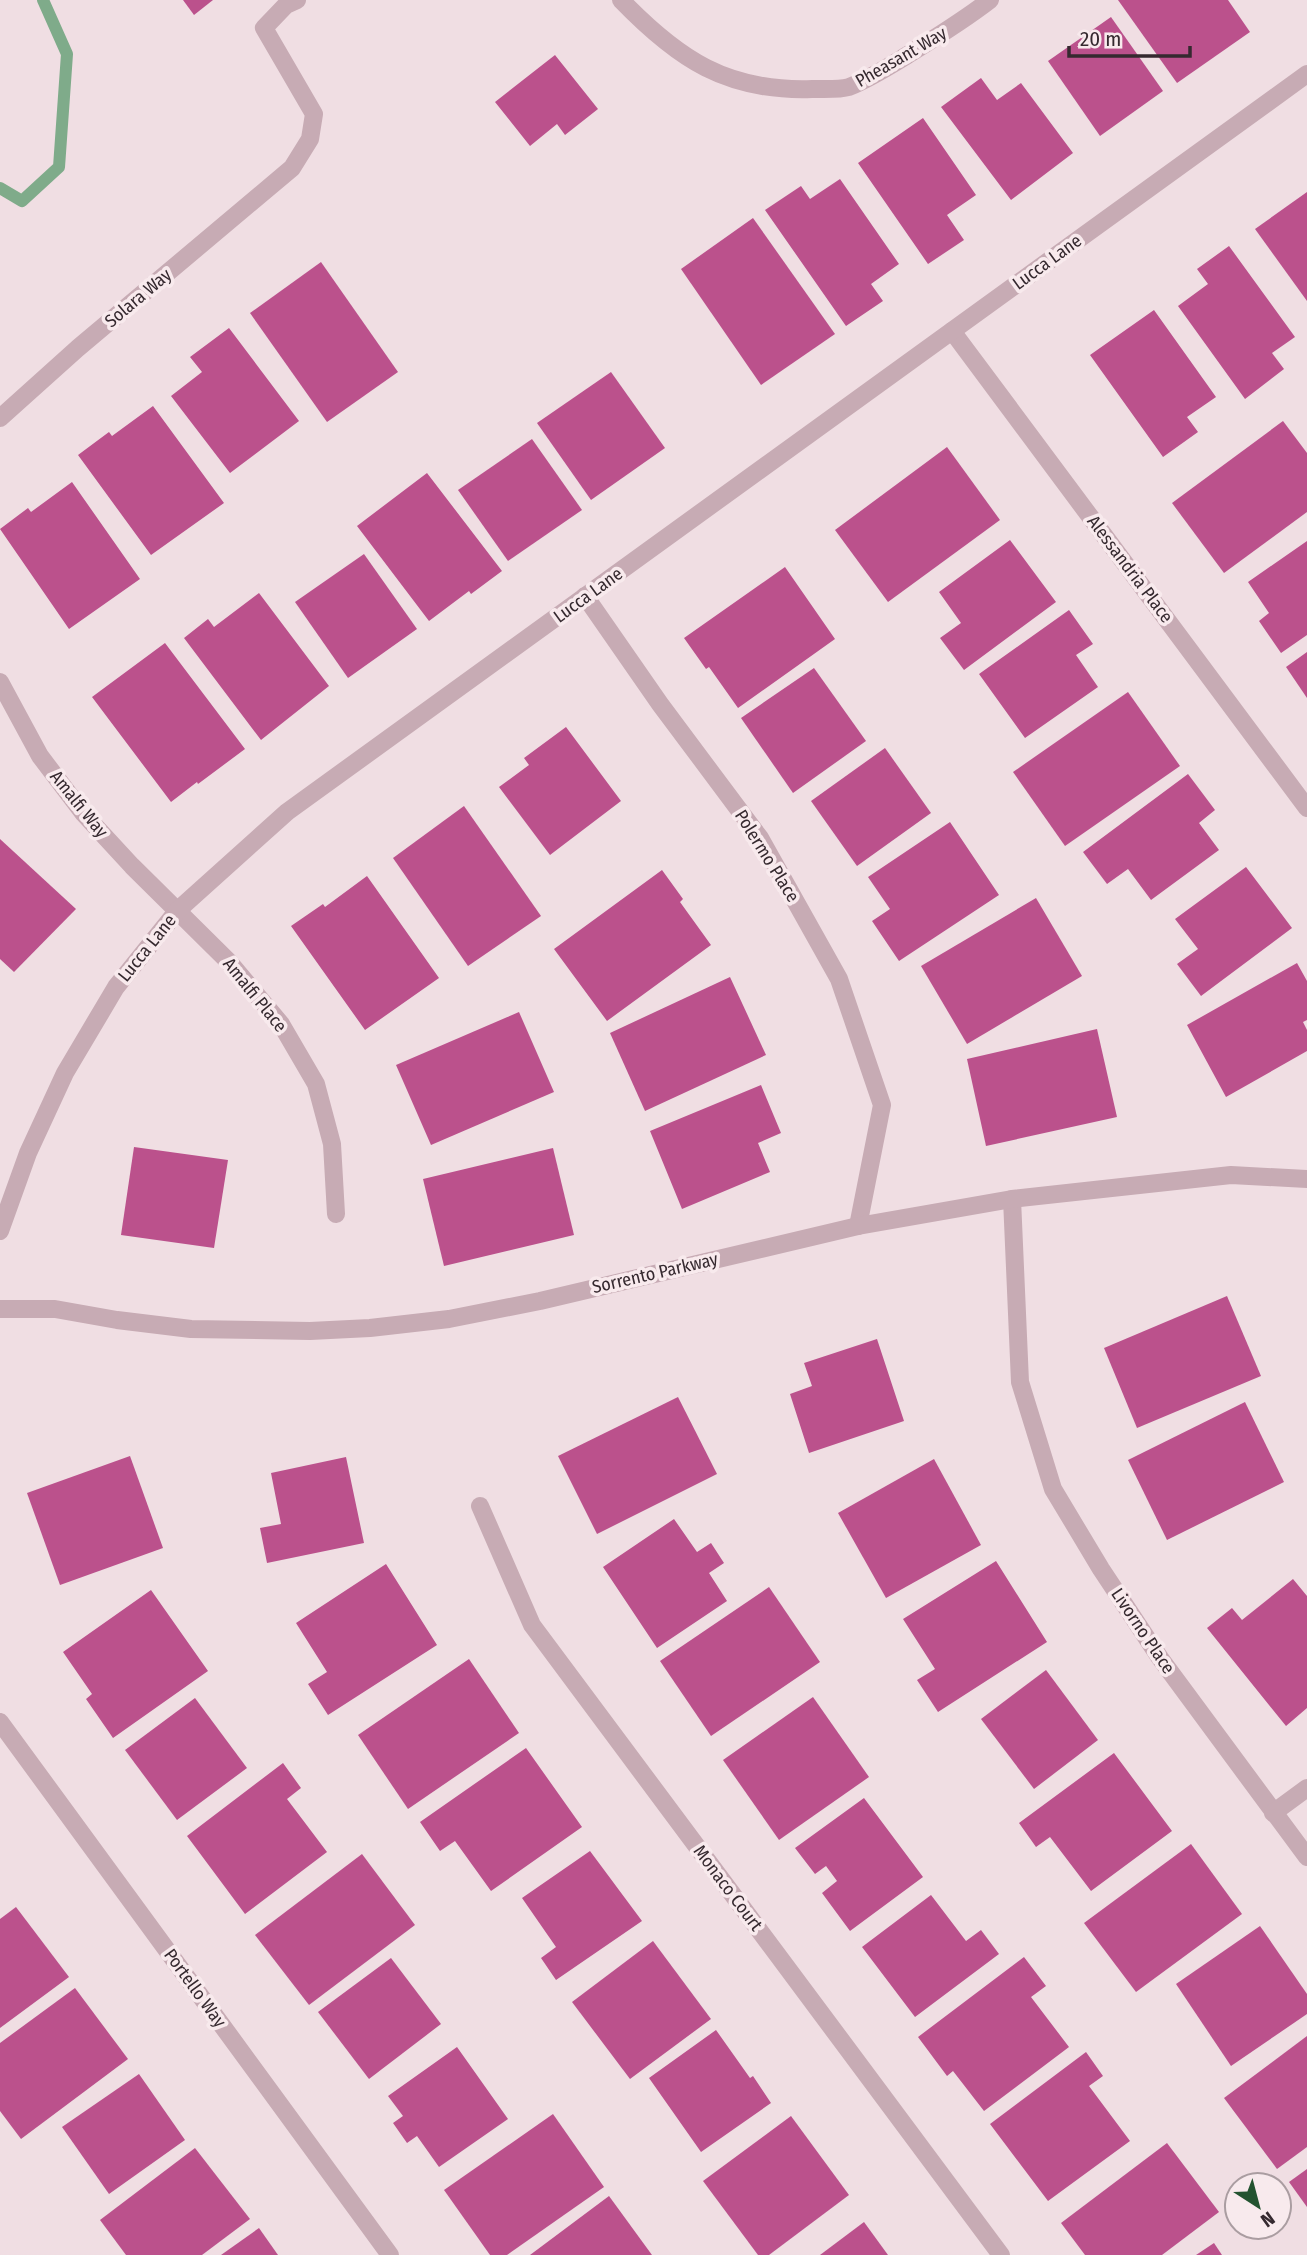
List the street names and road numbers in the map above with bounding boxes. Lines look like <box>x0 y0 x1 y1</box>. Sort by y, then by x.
street label: Pheasant Way <box>852 22 950 92</box>
street label: Lucca Lane <box>1008 229 1086 294</box>
street label: Solara Way <box>100 264 176 332</box>
street label: Alessandria Place <box>1082 511 1178 627</box>
street label: Lucca Lane <box>549 562 627 627</box>
street label: Amalfi Way <box>45 766 113 842</box>
street label: Polermo Place <box>730 806 804 906</box>
street label: Lucca Lane <box>113 910 181 986</box>
street label: Amalfi Place <box>218 953 292 1037</box>
street label: Sorrento Parkway <box>590 1248 720 1298</box>
street label: Livorno Place <box>1106 1584 1180 1678</box>
street label: Monaco Court <box>689 1841 767 1935</box>
street label: Portello Way <box>159 1944 231 2032</box>

